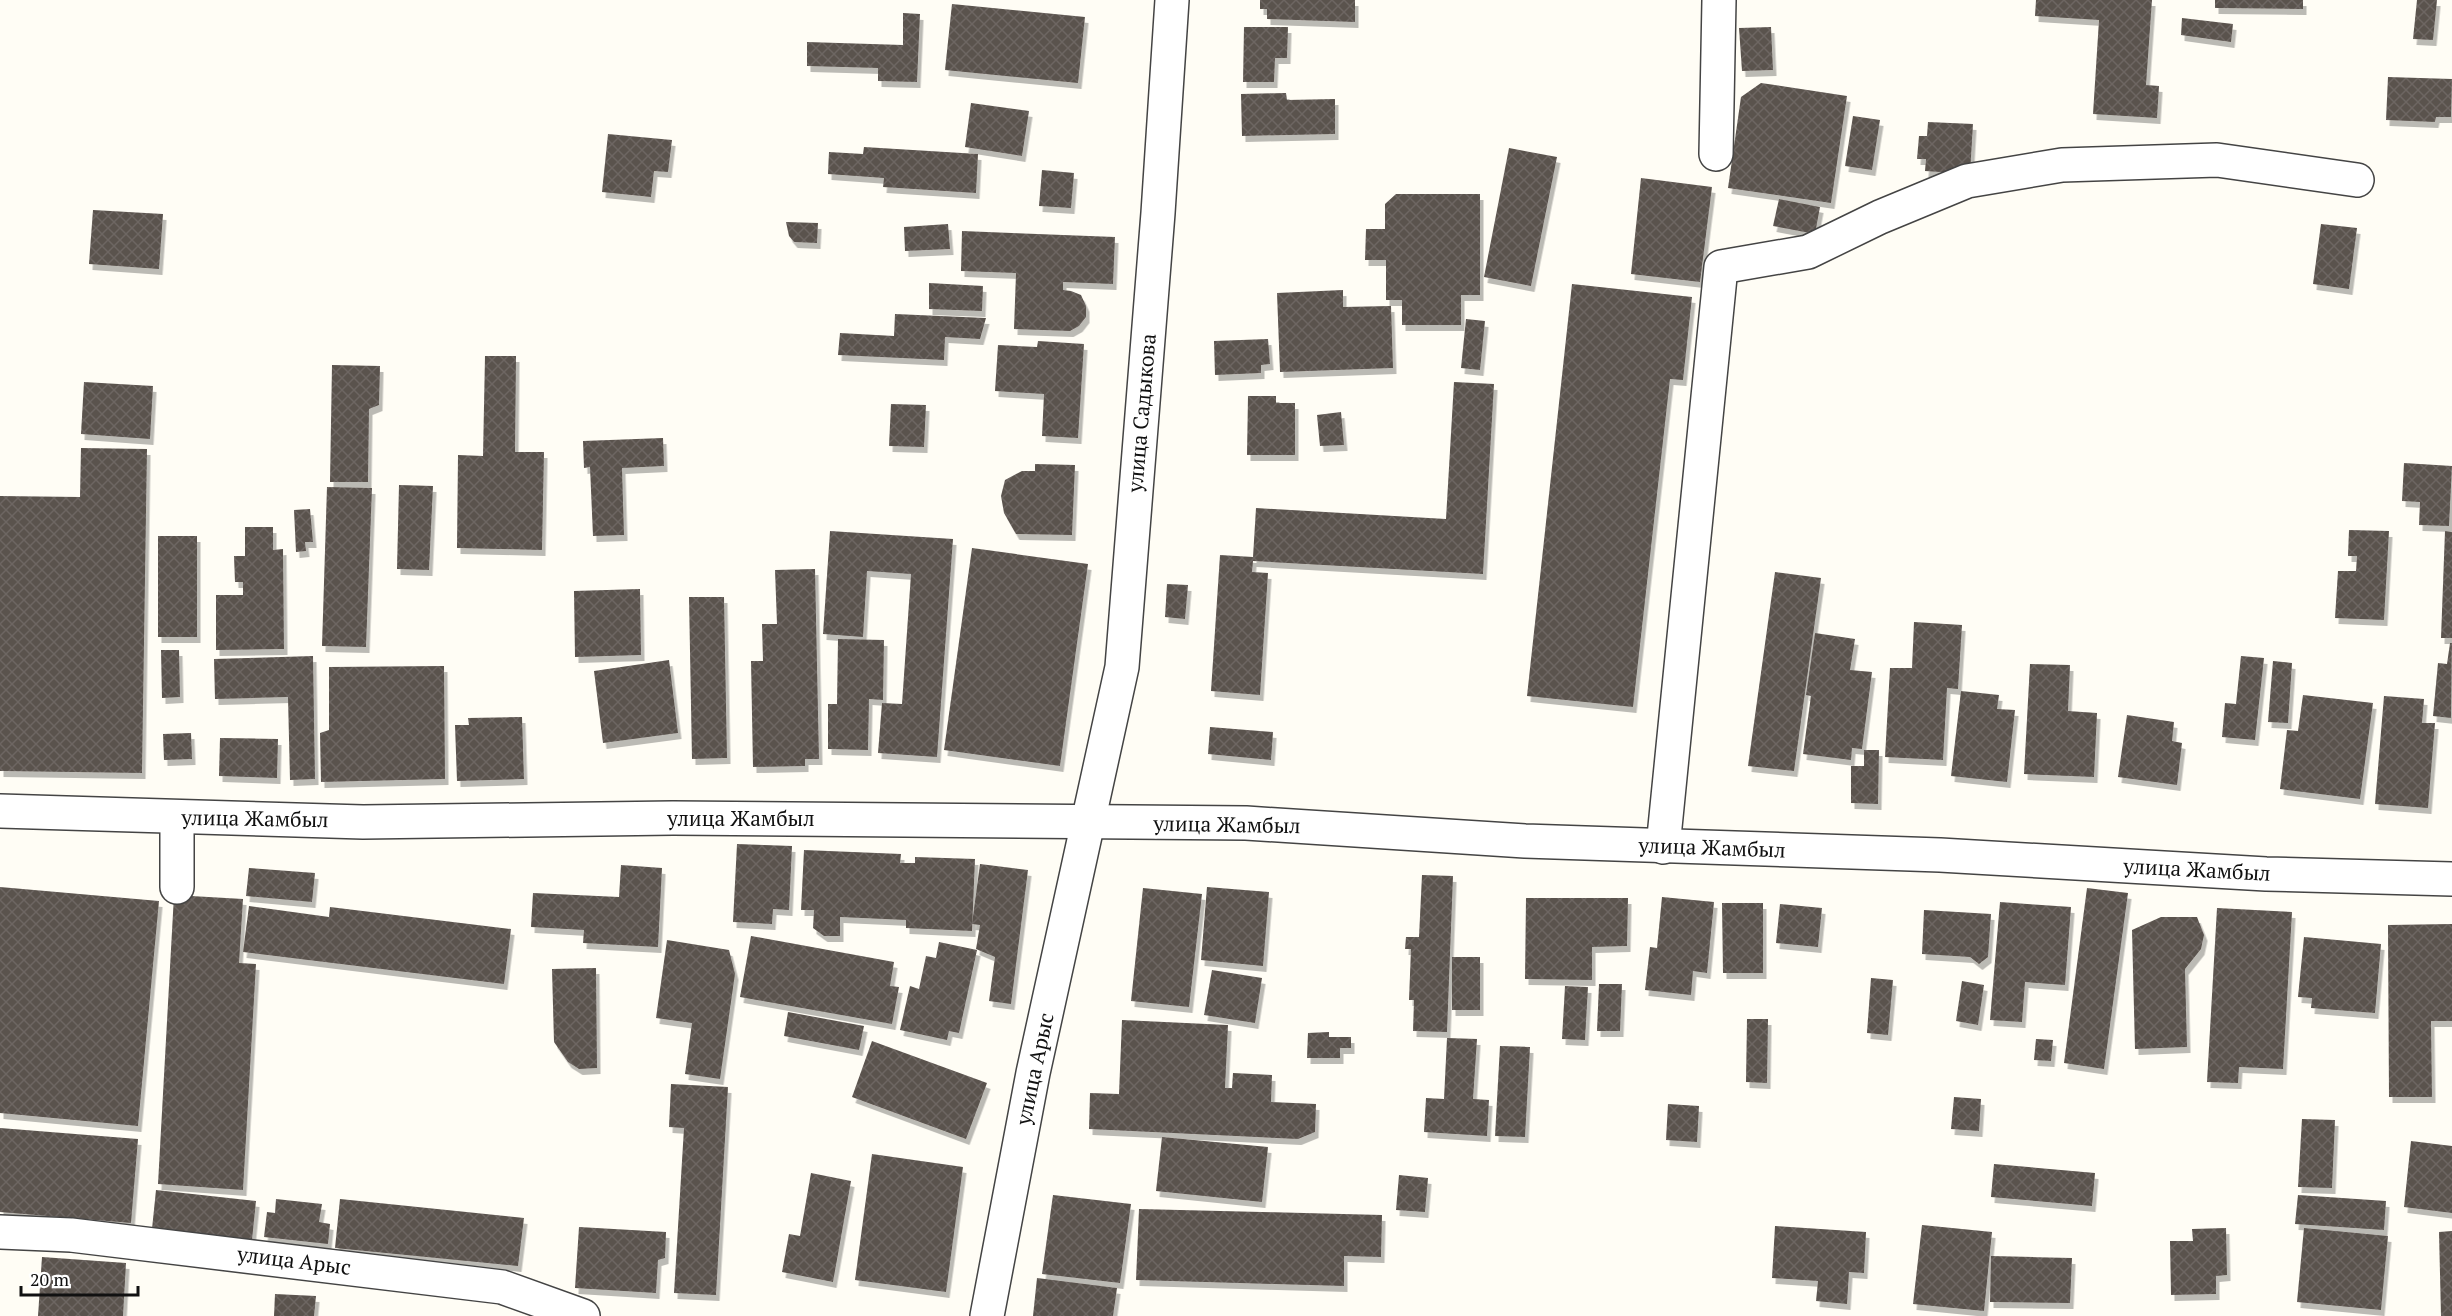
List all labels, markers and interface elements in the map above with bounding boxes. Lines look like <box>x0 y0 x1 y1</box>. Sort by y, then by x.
street label: улица Садыкова <box>1120 332 1162 494</box>
street label: улица Жамбыл <box>180 803 329 833</box>
street label: улица Жамбыл <box>666 804 815 832</box>
street label: улица Жамбыл <box>1152 809 1301 839</box>
street label: улица Жамбыл <box>1637 830 1786 864</box>
street label: улица Жамбыл <box>2122 851 2271 887</box>
street label: улица Арыс <box>1008 1010 1060 1129</box>
street label: улица Арыс <box>235 1239 353 1281</box>
scale bar <box>21 1259 138 1297</box>
text: 20 m <box>30 1267 70 1291</box>

